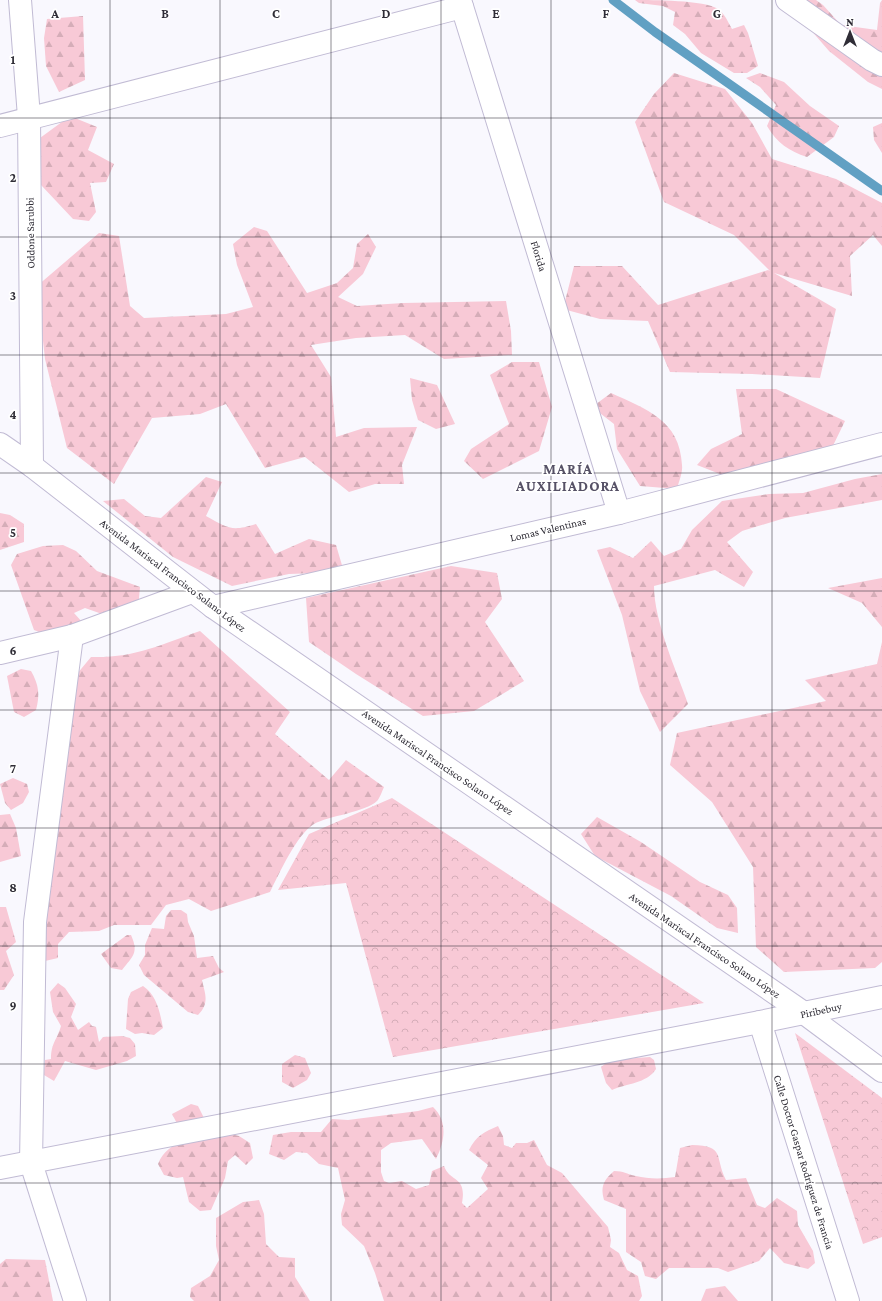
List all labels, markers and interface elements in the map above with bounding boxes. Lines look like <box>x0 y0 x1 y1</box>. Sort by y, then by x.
text: A <box>50 6 59 21</box>
text: B <box>161 6 169 21</box>
text: C <box>272 6 280 21</box>
text: D <box>382 6 391 21</box>
text: E <box>492 6 500 21</box>
text: F <box>603 6 610 21</box>
text: G <box>713 6 721 21</box>
north arrow <box>830 12 870 52</box>
text: N <box>846 16 854 28</box>
text: 1 <box>11 52 16 67</box>
text: 2 <box>10 170 17 185</box>
street label: Oddone Sarubbi <box>23 197 37 269</box>
street label: Florida <box>529 239 549 273</box>
text: 3 <box>10 288 16 303</box>
text: 4 <box>9 407 17 422</box>
district label: MARÍA AUXILIADORA <box>515 461 620 494</box>
street label: Lomas Valentinas <box>509 514 587 544</box>
street label: Avenida Mariscal Francisco Solano López <box>97 516 249 635</box>
text: 5 <box>10 525 16 540</box>
text: 6 <box>9 643 17 658</box>
street label: Avenida Mariscal Francisco Solano López <box>360 707 516 818</box>
text: 7 <box>10 761 16 776</box>
text: 8 <box>9 880 17 895</box>
street label: Avenida Mariscal Francisco Solano López <box>627 890 783 1001</box>
text: 9 <box>9 998 17 1013</box>
street label: Piribebuy <box>799 1000 844 1021</box>
street label: Calle Doctor Gaspar Rodríguez de Francia <box>771 1073 836 1251</box>

